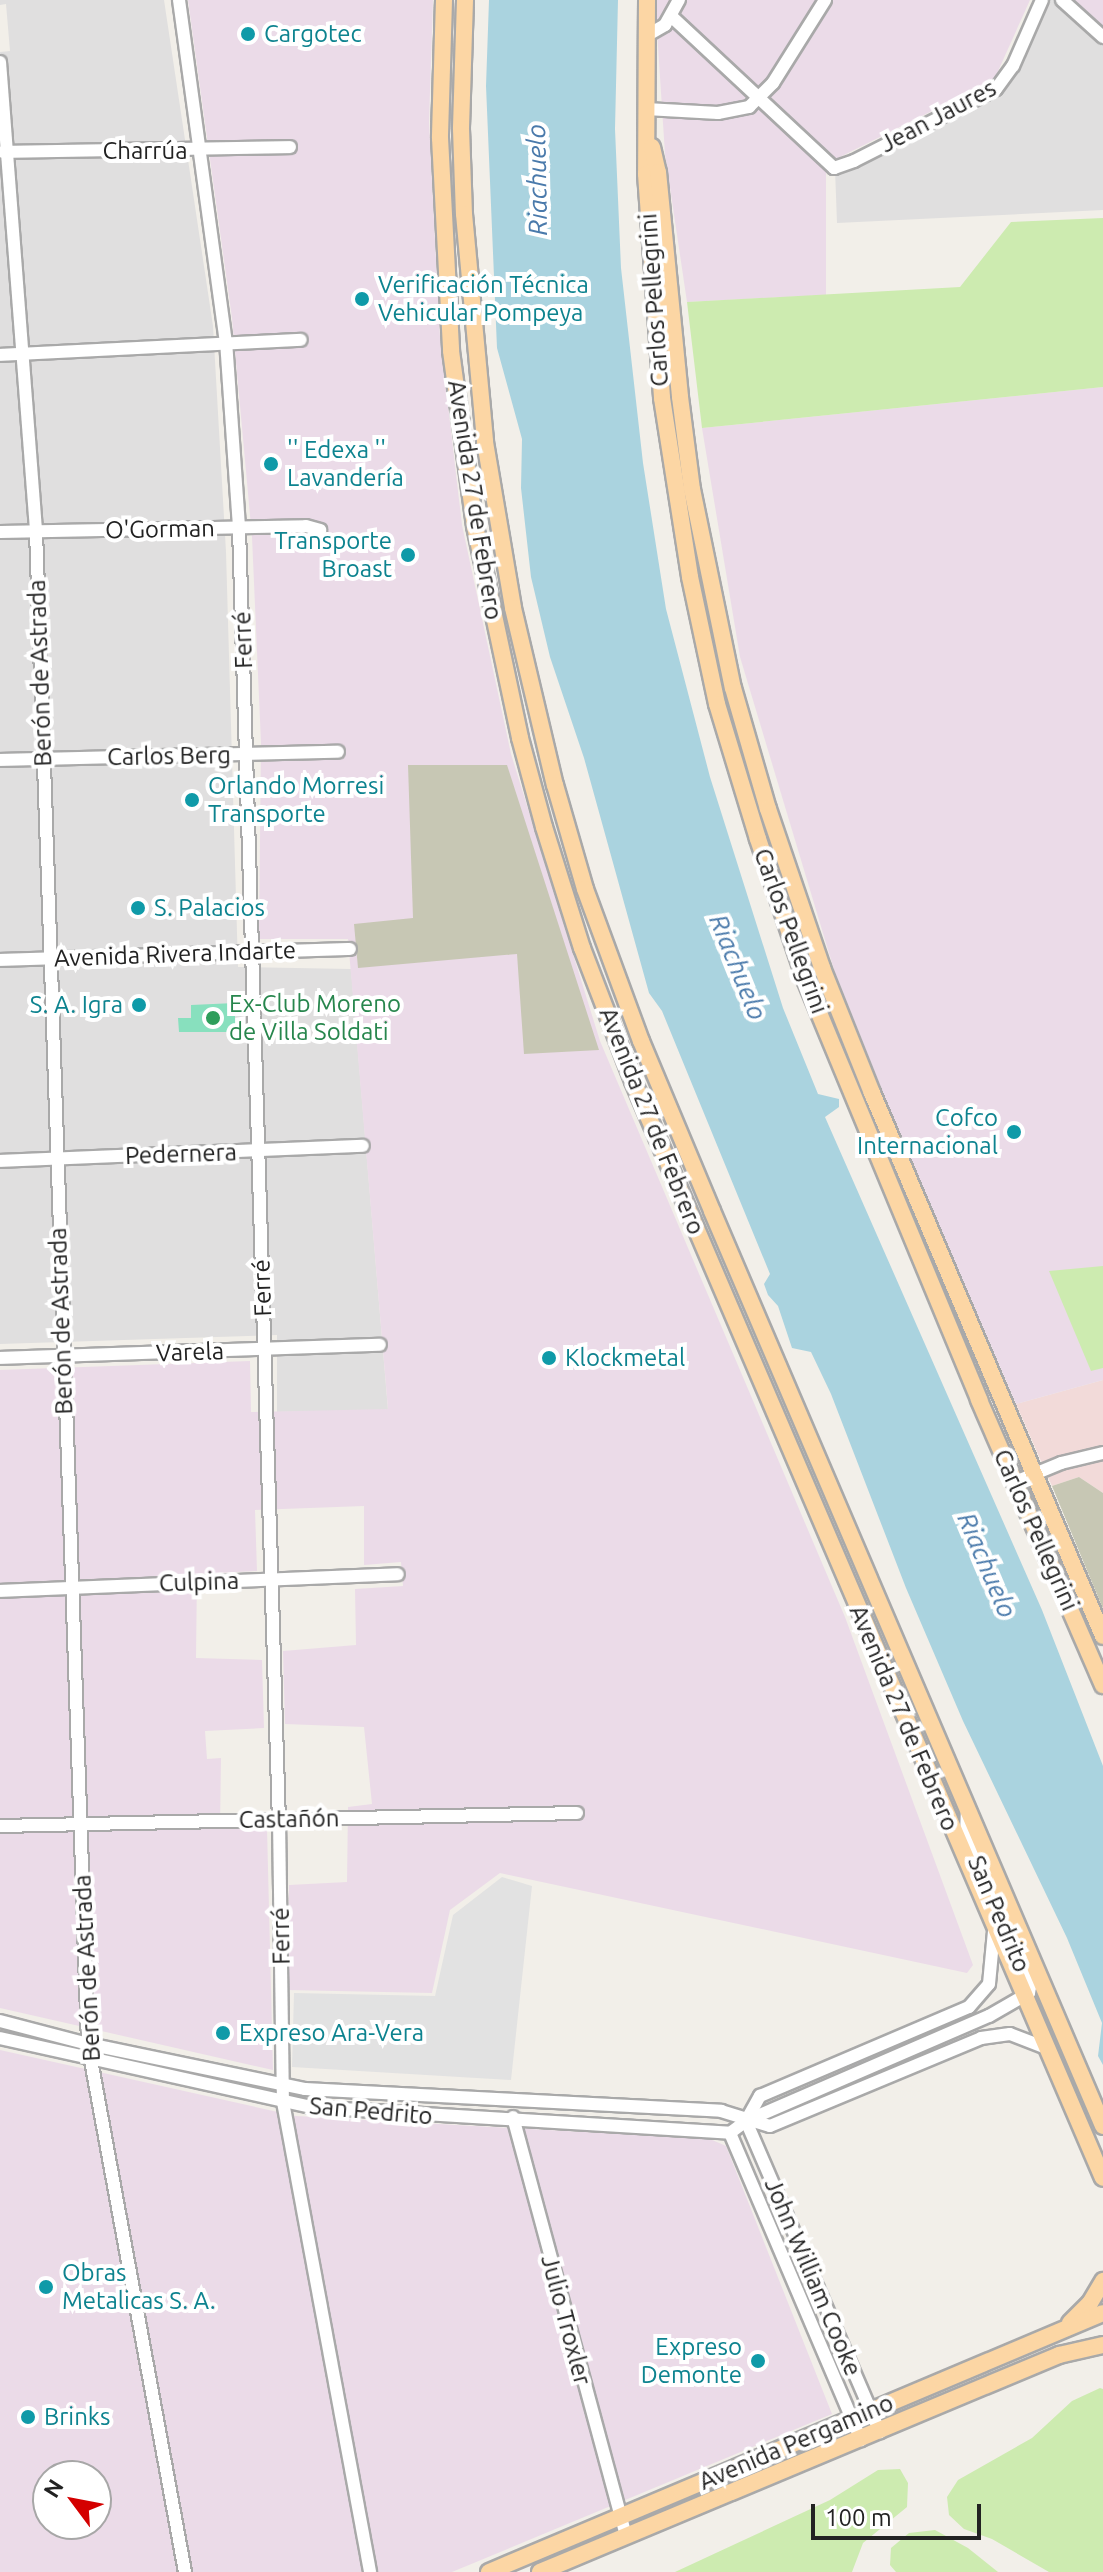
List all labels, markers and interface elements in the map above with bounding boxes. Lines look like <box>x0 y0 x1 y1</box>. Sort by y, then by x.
place label: Cargotec <box>264 20 362 48</box>
marker: Cargotec <box>239 25 257 43</box>
street label: Jean Jaures <box>875 73 1001 159</box>
water label: Riachuelo <box>520 124 554 236</box>
street label: Charrúa <box>103 137 187 165</box>
street label: Carlos Pellegrini <box>634 212 674 388</box>
place label: Verificación Técnica Vehicular Pompeya <box>378 271 589 327</box>
marker: Verificación Técnica Vehicular Pompeya <box>353 290 371 308</box>
street label: Avenida 27 de Febrero <box>442 378 508 622</box>
place label: '' Edexa '' Lavandería <box>287 436 404 492</box>
marker: '' Edexa '' Lavandería <box>262 455 280 473</box>
street label: O'Gorman <box>105 514 215 544</box>
place label: Transporte Broast <box>274 527 392 583</box>
marker: Transporte Broast <box>399 546 417 564</box>
street label: Berón de Astrada <box>22 579 58 767</box>
street label: Ferré <box>228 611 258 669</box>
street label: Carlos Berg <box>107 741 231 771</box>
place label: Orlando Morresi Transporte <box>208 772 384 828</box>
marker: Orlando Morresi Transporte <box>183 791 201 809</box>
street label: Carlos Pellegrini <box>748 845 834 1017</box>
place label: S. Palacios <box>154 894 265 922</box>
marker: S. Palacios <box>129 899 147 917</box>
water label: Riachuelo <box>703 910 773 1024</box>
street label: Avenida Rivera Indarte <box>54 935 296 973</box>
place label: Ex-Club Moreno de Villa Soldati <box>229 990 401 1046</box>
place label: S. A. Igra <box>30 991 123 1019</box>
marker: S. A. Igra <box>130 996 148 1014</box>
street label: Avenida 27 de Febrero <box>593 1003 711 1239</box>
marker: Ex-Club Moreno de Villa Soldati <box>204 1009 222 1027</box>
place label: Cofco Internacional <box>857 1104 998 1160</box>
marker: Cofco Internacional <box>1005 1123 1023 1141</box>
street label: Pedernera <box>125 1138 237 1170</box>
street label: Berón de Astrada <box>43 1227 79 1415</box>
street label: Ferré <box>247 1259 277 1317</box>
street label: Varela <box>155 1336 225 1368</box>
place label: Klockmetal <box>565 1344 685 1372</box>
marker: Klockmetal <box>540 1349 558 1367</box>
street label: Carlos Pellegrini <box>988 1445 1084 1615</box>
water label: Riachuelo <box>951 1508 1023 1622</box>
street label: Culpina <box>158 1566 240 1598</box>
street label: Avenida 27 de Febrero <box>843 1601 965 1835</box>
street label: Castañón <box>238 1804 340 1834</box>
street label: San Pedrito <box>962 1851 1036 1977</box>
street label: Berón de Astrada <box>68 1874 106 2062</box>
street label: Ferré <box>266 1907 296 1965</box>
place label: Expreso Ara-Vera <box>239 2019 424 2047</box>
marker: Expreso Ara-Vera <box>214 2024 232 2042</box>
street label: San Pedrito <box>308 2091 434 2131</box>
street label: John William Cooke <box>758 2174 868 2380</box>
street label: Julio Troxler <box>535 2252 597 2388</box>
place label: Obras Metalicas S. A. <box>62 2259 216 2315</box>
marker: Obras Metalicas S. A. <box>37 2278 55 2296</box>
place label: Expreso Demonte <box>641 2333 742 2389</box>
marker: Expreso Demonte <box>749 2352 767 2370</box>
street label: Avenida Pergamino <box>695 2388 897 2496</box>
place label: Brinks <box>44 2403 110 2431</box>
marker: Brinks <box>19 2408 37 2426</box>
north arrow <box>32 2460 112 2540</box>
text: N <box>38 2474 68 2502</box>
scale bar <box>815 2488 985 2538</box>
text: 100 m <box>825 2504 892 2531</box>

